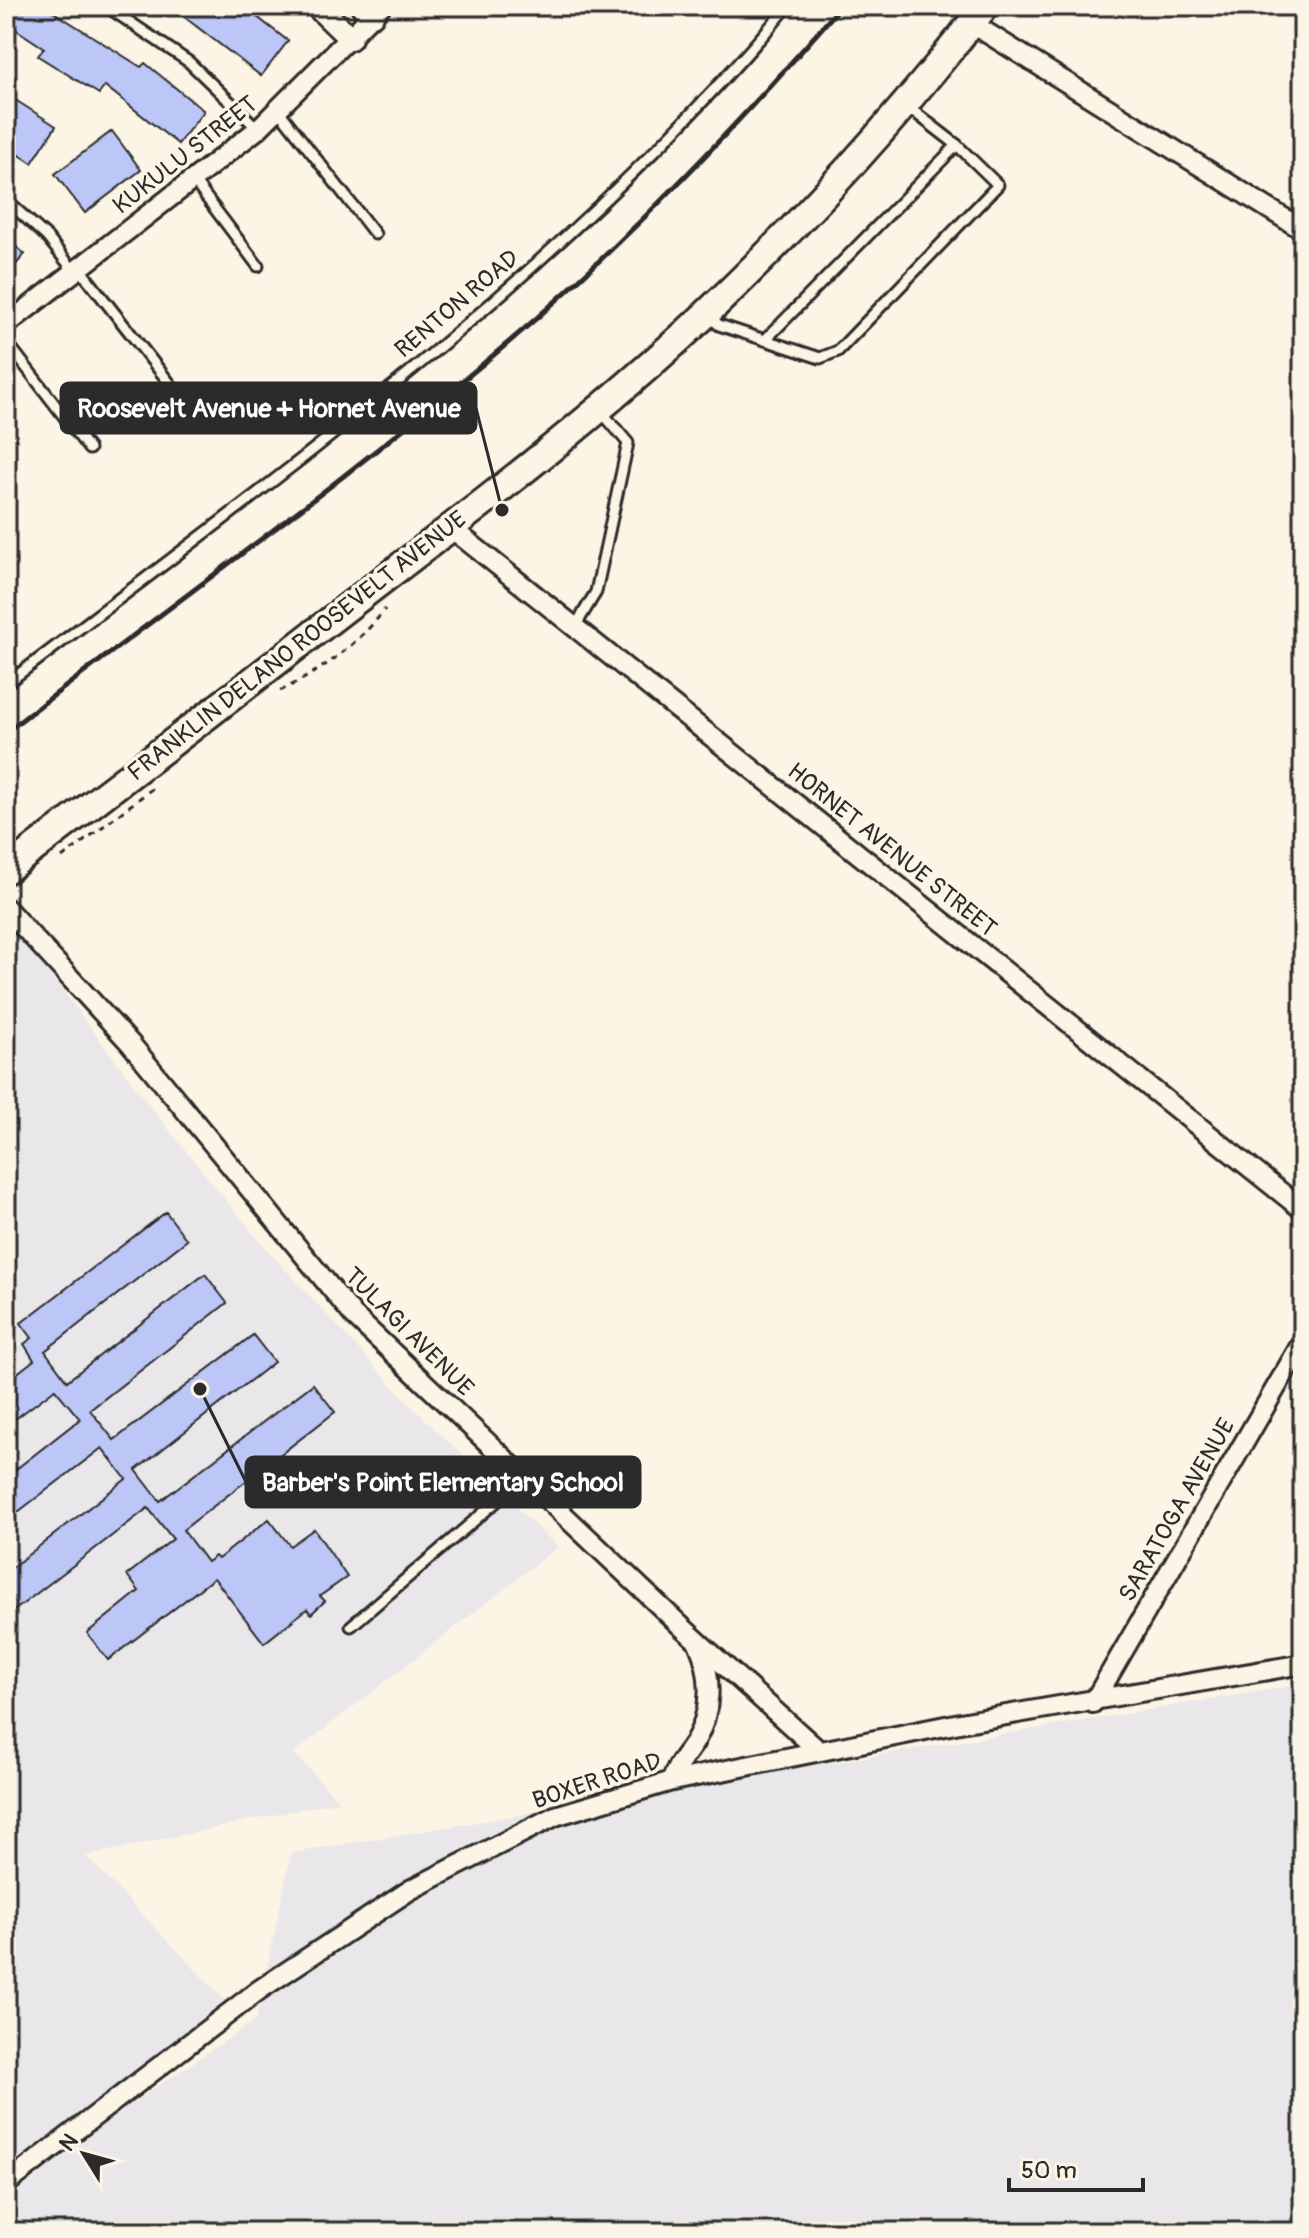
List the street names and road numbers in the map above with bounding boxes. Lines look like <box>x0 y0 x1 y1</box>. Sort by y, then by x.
street label: KUKULU STREET <box>107 90 263 220</box>
street label: RENTON ROAD <box>389 244 525 364</box>
street label: FRANKLIN DELANO ROOSEVELT AVENUE <box>122 505 472 787</box>
street label: HORNET AVENUE STREET <box>782 757 1002 943</box>
street label: TULAGI AVENUE <box>338 1261 480 1403</box>
street label: SARATOGA AVENUE <box>1113 1413 1241 1607</box>
street label: BOXER ROAD <box>529 1747 665 1815</box>

